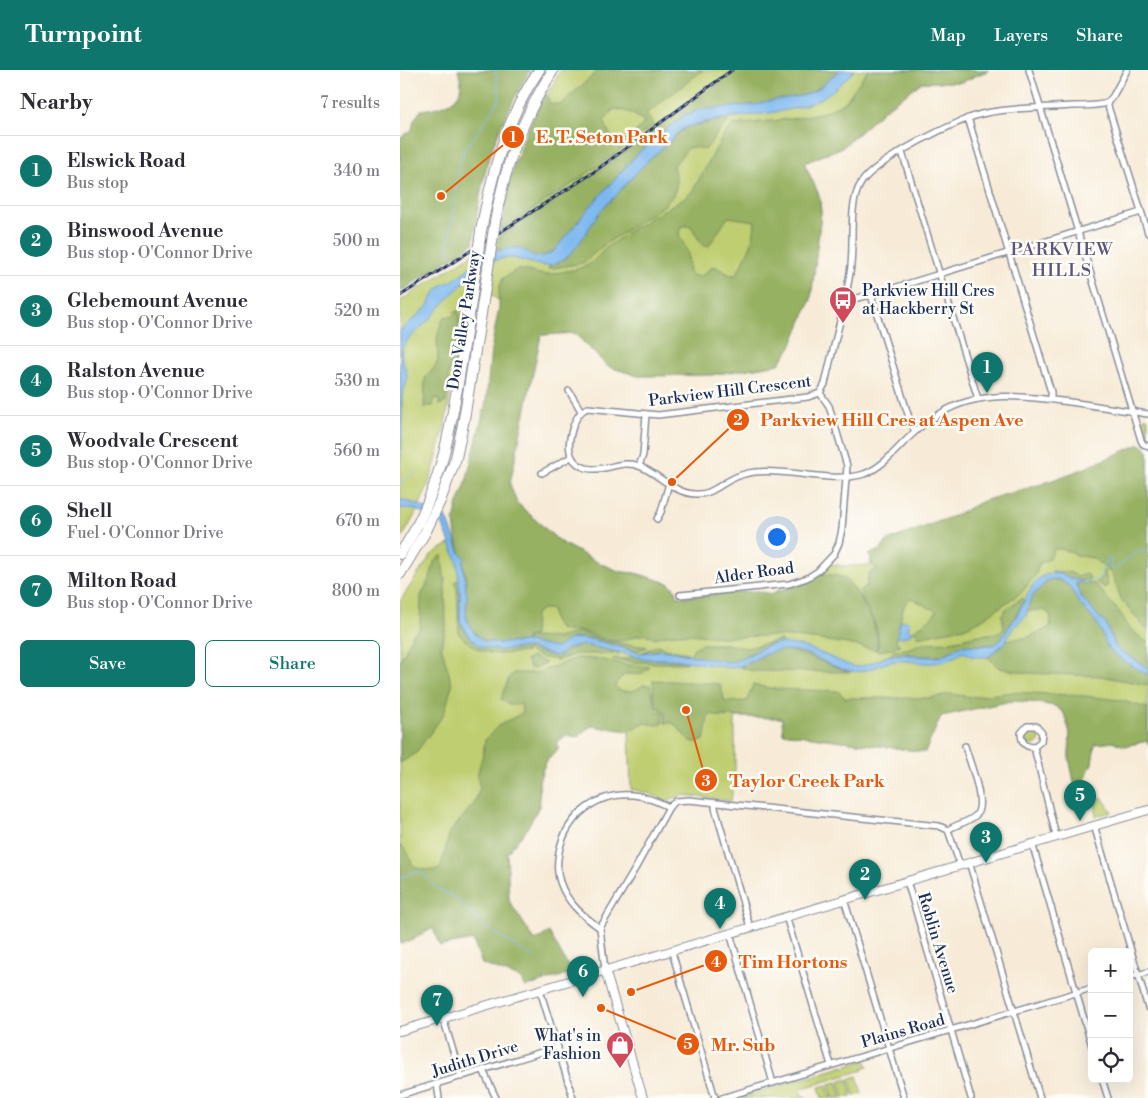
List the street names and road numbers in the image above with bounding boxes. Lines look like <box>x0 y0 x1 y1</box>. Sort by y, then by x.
street label: Don Valley Parkway <box>443 249 485 391</box>
street label: Parkview Hill Crescent <box>647 371 813 411</box>
street label: Alder Road <box>712 558 795 589</box>
street label: Roblin Avenue <box>913 890 963 996</box>
street label: Plains Road <box>859 1010 947 1052</box>
street label: Judith Drive <box>428 1036 521 1082</box>

